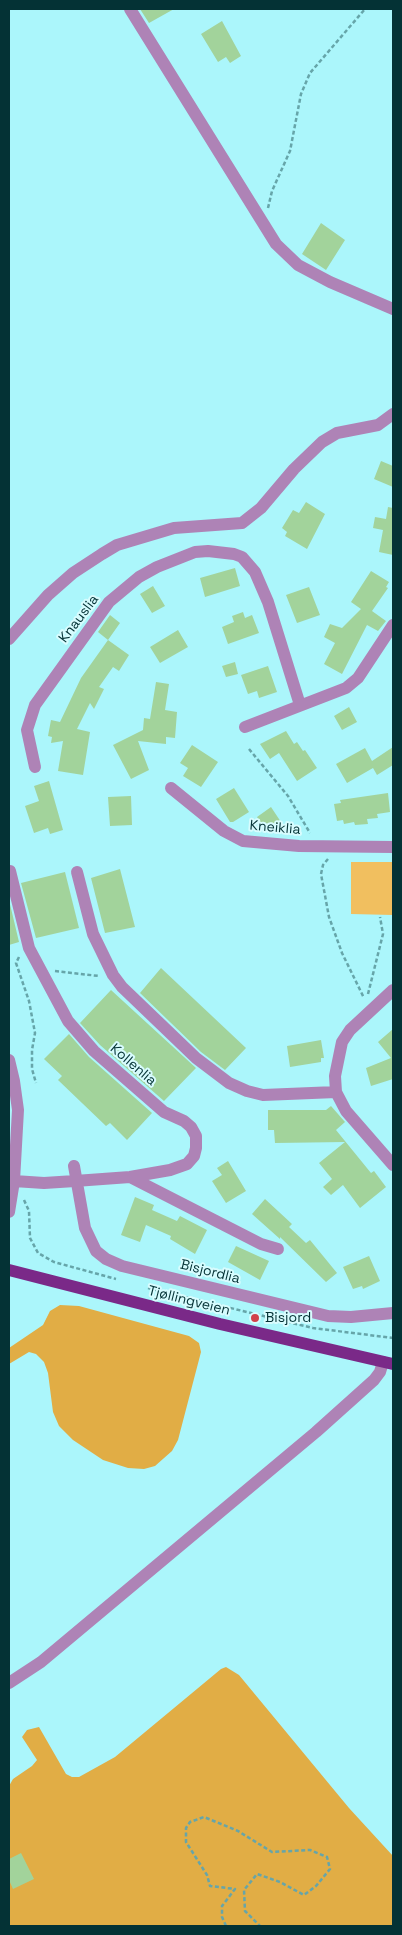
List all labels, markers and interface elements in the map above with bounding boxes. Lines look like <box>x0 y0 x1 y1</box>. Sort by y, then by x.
street label: Knauslia <box>55 592 103 646</box>
street label: Kneiklia <box>249 817 301 839</box>
street label: Kollenlia <box>107 1040 159 1090</box>
street label: Bisjordlia <box>178 1256 242 1288</box>
street label: Tjøllingveien <box>146 1283 232 1319</box>
place label: Bisjord <box>265 1310 311 1326</box>
marker: Bisjord <box>249 1312 261 1324</box>

